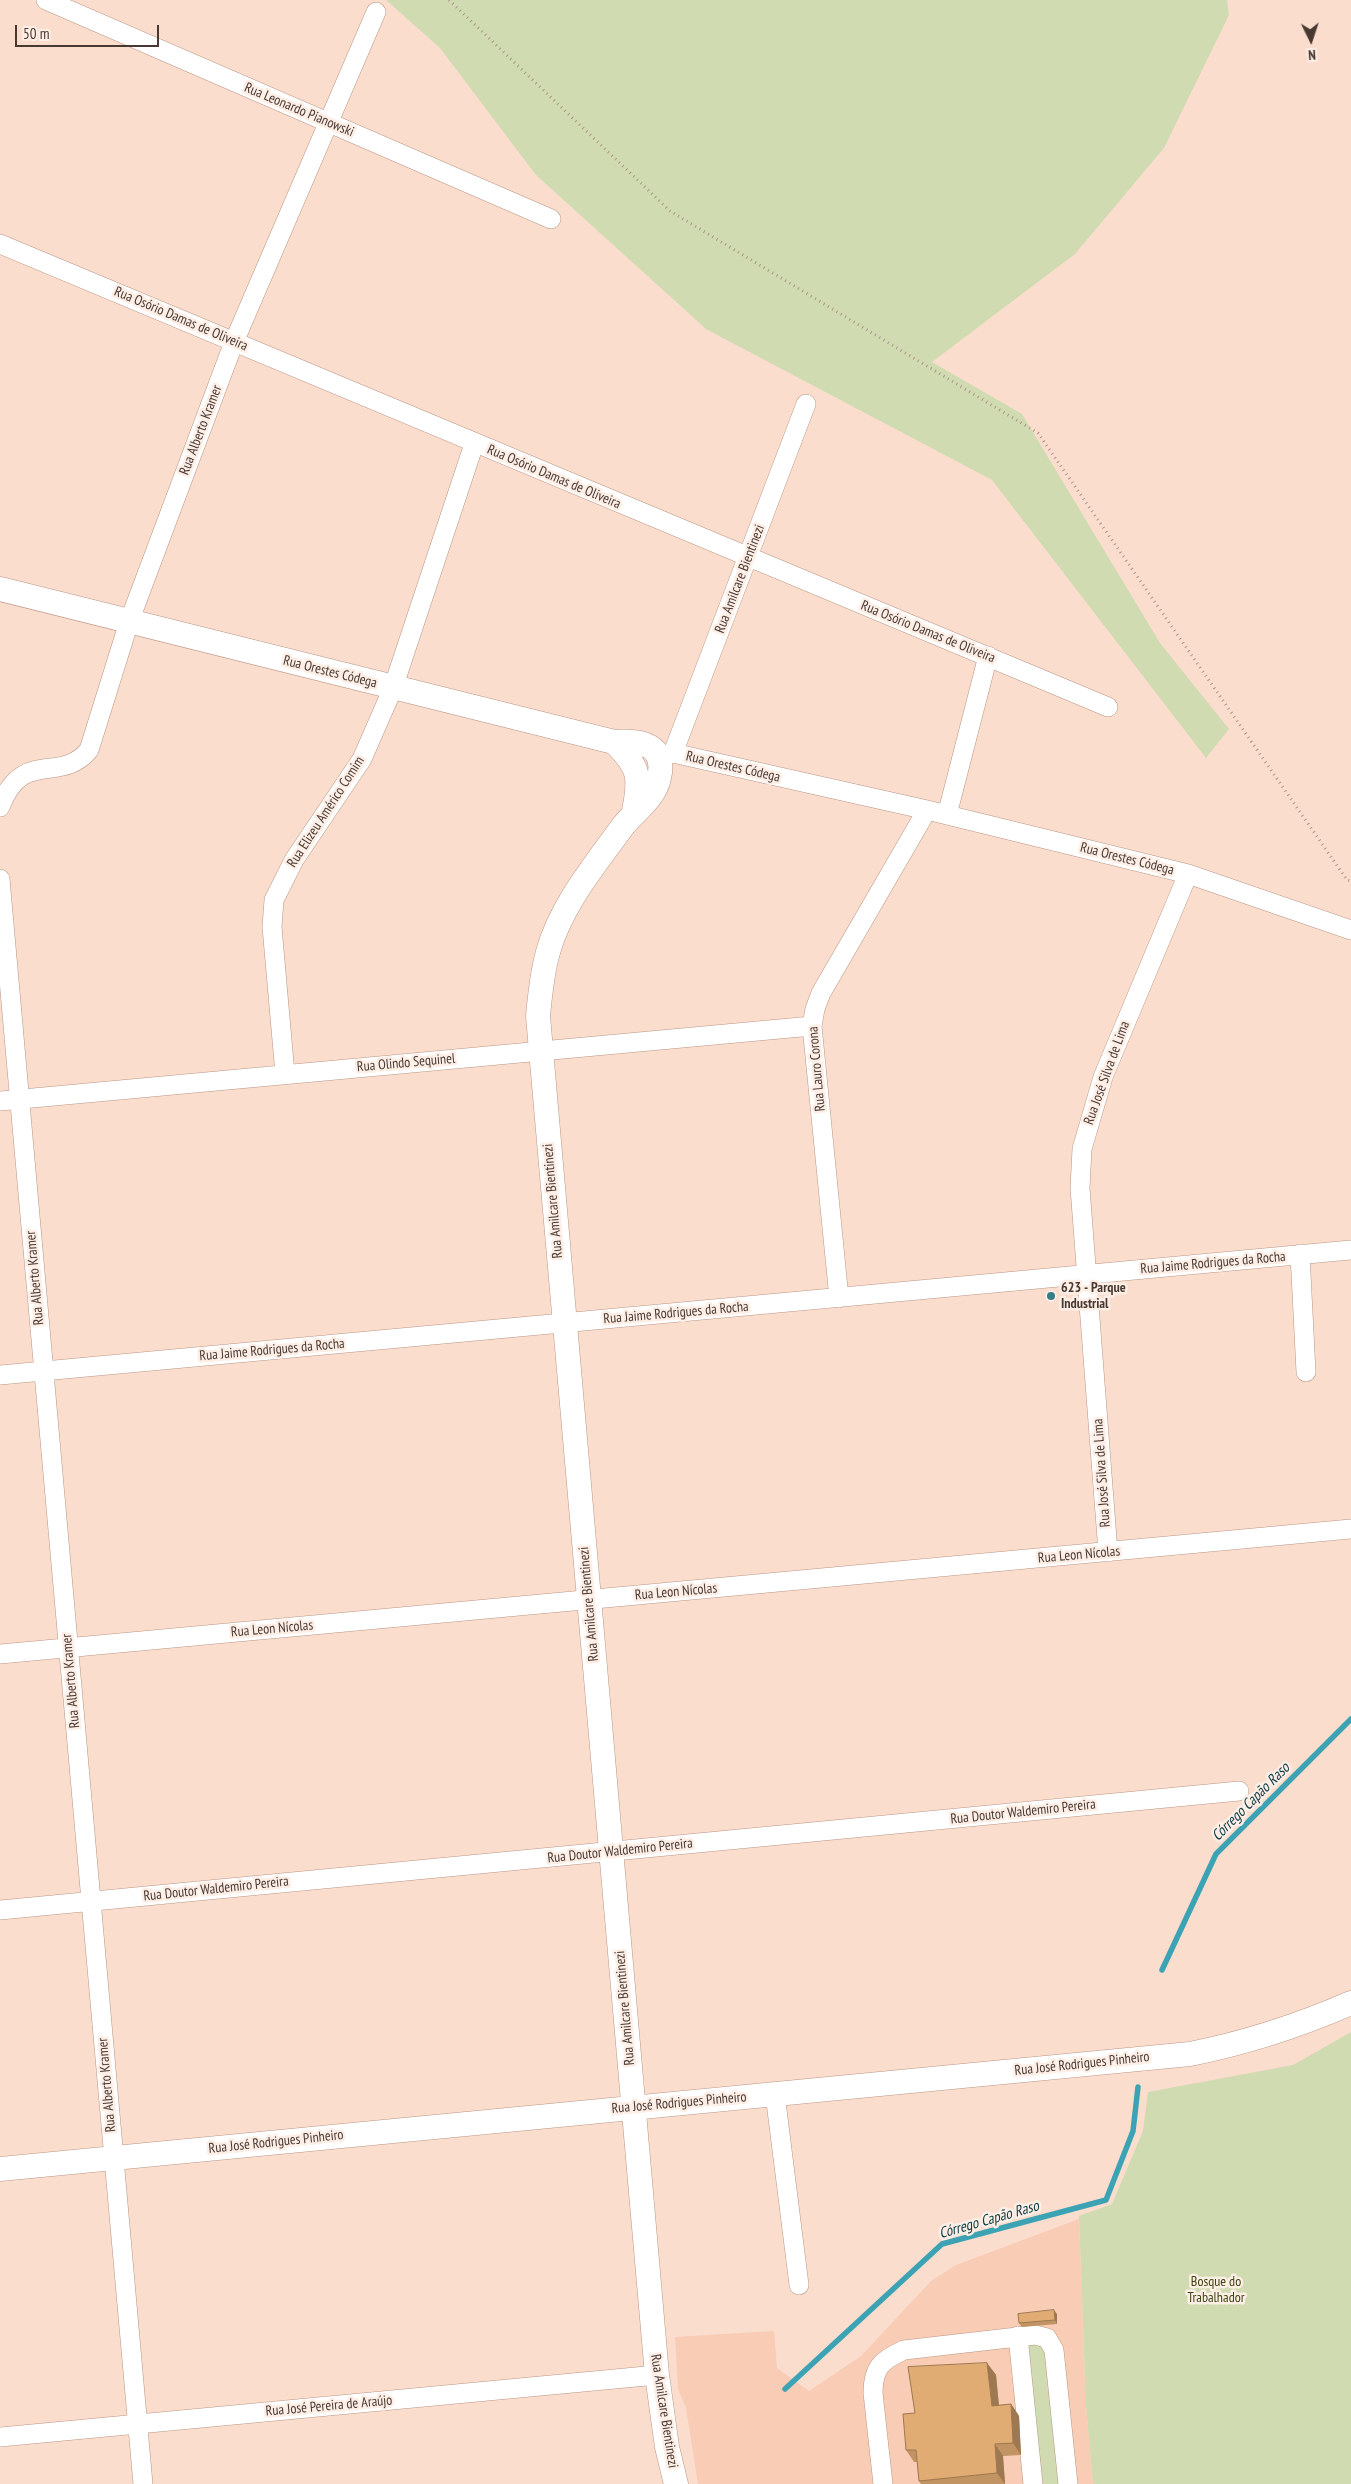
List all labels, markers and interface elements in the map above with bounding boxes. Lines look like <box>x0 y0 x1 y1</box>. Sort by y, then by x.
scale bar <box>18 15 161 47</box>
north arrow <box>1286 15 1336 65</box>
text: 50 m <box>23 24 49 43</box>
text: N <box>1308 46 1316 64</box>
street label: Rua Leonardo Pianowski <box>242 79 356 141</box>
street label: Rua Osório Damas de Oliveira <box>112 283 250 355</box>
street label: Rua Alberto Kramer <box>176 383 226 477</box>
street label: Rua Osório Damas de Oliveira <box>485 441 623 513</box>
street label: Rua Amilcare Bientinezi <box>712 522 768 636</box>
street label: Rua Osório Damas de Oliveira <box>858 597 998 667</box>
street label: Rua Orestes Códega <box>281 652 379 692</box>
street label: Rua Orestes Códega <box>684 748 782 786</box>
street label: Rua Elizeu Américo Comim <box>284 753 368 871</box>
street label: Rua Orestes Códega <box>1078 839 1176 879</box>
street label: Rua José Silva de Lima <box>1080 1019 1134 1127</box>
street label: Rua Lauro Corona <box>805 1026 829 1112</box>
street label: Rua Olindo Sequinel <box>356 1050 456 1076</box>
street label: Rua Amilcare Bientinezi <box>540 1143 566 1259</box>
street label: Rua Alberto Kramer <box>23 1230 47 1326</box>
street label: Rua Jaime Rodrigues da Rocha <box>1140 1248 1286 1278</box>
place label: 623 - Parque Industrial <box>1061 1280 1126 1312</box>
marker: 623 - Parque Industrial <box>1045 1290 1057 1302</box>
street label: Rua Jaime Rodrigues da Rocha <box>603 1298 749 1328</box>
street label: Rua Jaime Rodrigues da Rocha <box>199 1335 345 1365</box>
street label: Rua José Silva de Lima <box>1090 1418 1114 1528</box>
street label: Rua Leon Nícolas <box>1037 1543 1121 1567</box>
street label: Rua Amilcare Bientinezi <box>576 1546 602 1662</box>
street label: Rua Leon Nícolas <box>634 1580 718 1604</box>
street label: Rua Leon Nícolas <box>230 1617 314 1641</box>
street label: Rua Alberto Kramer <box>59 1633 83 1729</box>
water label: Córrego Capão Raso <box>1208 1759 1294 1845</box>
street label: Rua Doutor Waldemiro Pereira <box>950 1796 1096 1828</box>
street label: Rua Doutor Waldemiro Pereira <box>547 1835 693 1867</box>
street label: Rua Doutor Waldemiro Pereira <box>143 1873 289 1905</box>
street label: Rua Amilcare Bientinezi <box>612 1950 638 2066</box>
street label: Rua Alberto Kramer <box>95 2037 119 2133</box>
street label: Rua José Rodrigues Pinheiro <box>1014 2049 1150 2079</box>
street label: Rua José Rodrigues Pinheiro <box>611 2089 747 2117</box>
street label: Rua José Rodrigues Pinheiro <box>208 2127 344 2157</box>
water label: Córrego Capão Raso <box>937 2197 1041 2243</box>
park label: Bosque do Trabalhador <box>1187 2274 1245 2306</box>
street label: Rua Amilcare Bientinezi <box>647 2353 681 2469</box>
street label: Rua José Pereira de Araújo <box>265 2392 393 2420</box>

